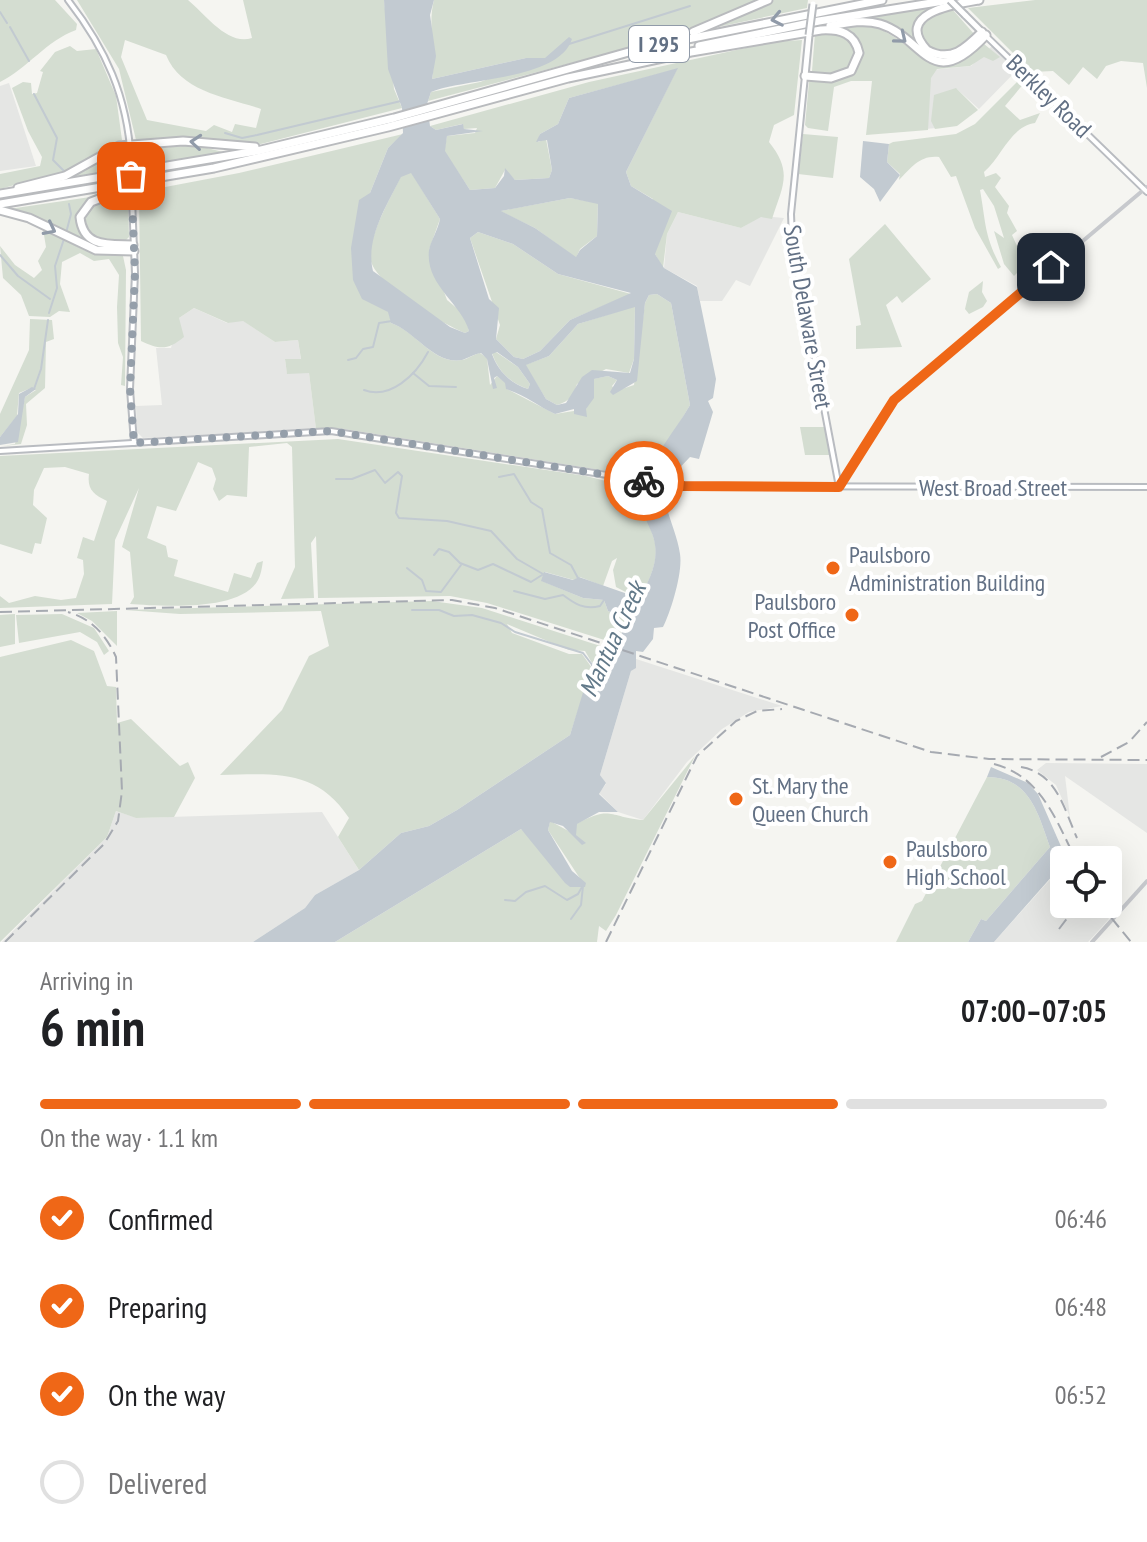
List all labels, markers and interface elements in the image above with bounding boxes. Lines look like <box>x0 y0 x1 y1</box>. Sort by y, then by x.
one-way arrow <box>771 9 784 26</box>
road number: I 295 <box>629 26 689 62</box>
one-way arrow <box>892 28 906 43</box>
street label: Berkley Road <box>1000 48 1098 144</box>
one-way arrow <box>189 134 202 151</box>
pin <box>97 142 165 210</box>
icon: bag <box>109 154 153 198</box>
one-way arrow <box>41 219 56 235</box>
street label: South Delaware Street <box>777 223 839 412</box>
pin <box>1017 233 1085 301</box>
icon: home <box>1029 245 1073 289</box>
courier <box>604 441 684 521</box>
icon: bike <box>622 459 666 503</box>
street label: West Broad Street <box>919 472 1067 503</box>
place label: Paulsboro Administration Building <box>849 539 1045 598</box>
marker: Paulsboro Administration Building <box>824 559 842 577</box>
water label: Mantua Creek <box>571 574 654 702</box>
place label: Paulsboro Post Office <box>748 586 836 645</box>
marker: Paulsboro Post Office <box>843 606 861 624</box>
place label: St. Mary the Queen Church <box>752 770 869 829</box>
marker: St. Mary the Queen Church <box>727 790 745 808</box>
place label: Paulsboro High School <box>906 833 1006 892</box>
map controls <box>1050 846 1122 918</box>
button: locate <box>1050 846 1122 918</box>
marker: Paulsboro High School <box>881 853 899 871</box>
text: Arriving in <box>40 964 133 997</box>
text: 07:00–07:05 <box>961 991 1107 1030</box>
text: 6 min <box>40 993 145 1060</box>
text: On the way · 1.1 km <box>40 1121 218 1154</box>
icon: check <box>40 1196 84 1240</box>
text: Confirmed <box>108 1199 213 1238</box>
text: 06:46 <box>1055 1202 1107 1235</box>
icon: check <box>40 1284 84 1328</box>
text: Preparing <box>108 1287 207 1326</box>
text: 06:48 <box>1055 1290 1107 1323</box>
icon: check <box>40 1372 84 1416</box>
text: On the way <box>108 1375 225 1414</box>
text: 06:52 <box>1055 1378 1107 1411</box>
text: Delivered <box>108 1463 207 1502</box>

